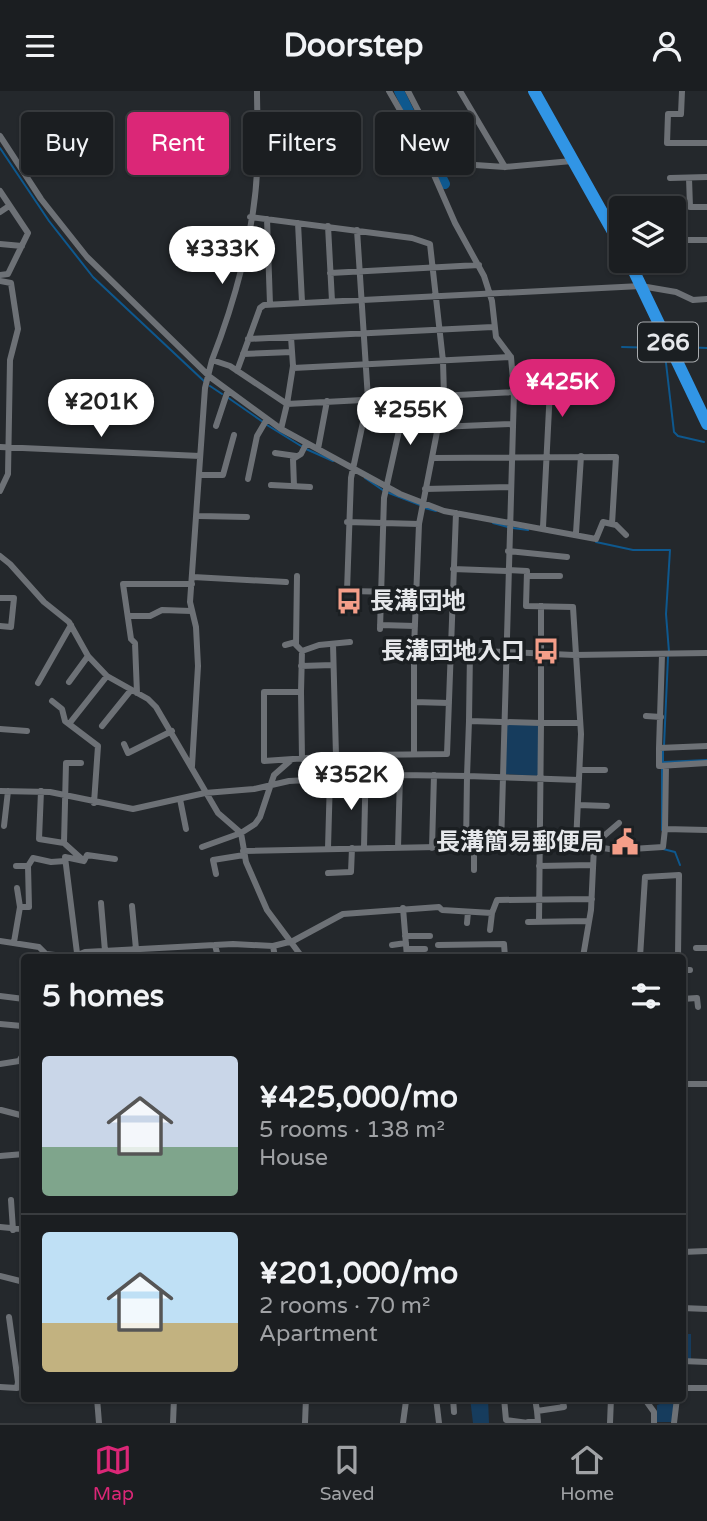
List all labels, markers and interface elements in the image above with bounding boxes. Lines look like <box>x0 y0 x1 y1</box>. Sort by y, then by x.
icon: menu <box>21 27 59 65</box>
text: Doorstep <box>283 27 424 65</box>
icon: person <box>648 27 686 65</box>
chip: Buy <box>21 112 113 175</box>
chip: Rent <box>127 112 229 175</box>
chip: Filters <box>243 112 361 175</box>
chip: New <box>375 112 474 175</box>
map controls <box>609 196 686 273</box>
button: layers <box>609 196 686 273</box>
pin: ¥333K <box>173 227 271 286</box>
text: ¥333K <box>185 235 259 263</box>
road number: 266 <box>638 323 698 361</box>
pin: ¥425K <box>513 359 611 419</box>
text: ¥425K <box>525 368 599 396</box>
pin: ¥201K <box>52 379 150 439</box>
pin: ¥255K <box>361 387 459 447</box>
text: ¥201K <box>64 388 138 416</box>
text: ¥255K <box>373 396 447 424</box>
bus stop icon: 長溝団地 <box>334 586 364 616</box>
place label: 長溝団地 <box>370 587 466 616</box>
bus stop icon: 長溝団地入口 <box>531 636 561 666</box>
place label: 長溝団地入口 <box>381 637 525 666</box>
pin: ¥352K <box>302 753 400 812</box>
text: ¥352K <box>314 761 388 789</box>
public building icon: 長溝簡易郵便局 <box>610 827 640 857</box>
place label: 長溝簡易郵便局 <box>436 828 604 857</box>
icon: filters <box>627 977 665 1015</box>
text: 5 homes <box>42 978 164 1015</box>
text: ¥425,000/mo <box>259 1079 458 1116</box>
icon: home <box>98 1084 182 1168</box>
text: 5 rooms · 138 m² <box>259 1116 445 1144</box>
text: House <box>259 1144 328 1172</box>
text: ¥201,000/mo <box>259 1255 458 1292</box>
icon: home <box>98 1260 182 1344</box>
text: 2 rooms · 70 m² <box>259 1292 430 1320</box>
text: Apartment <box>259 1320 378 1348</box>
tab: Map <box>93 1441 134 1505</box>
tab: Saved <box>320 1441 375 1505</box>
tab: Home <box>560 1441 614 1505</box>

